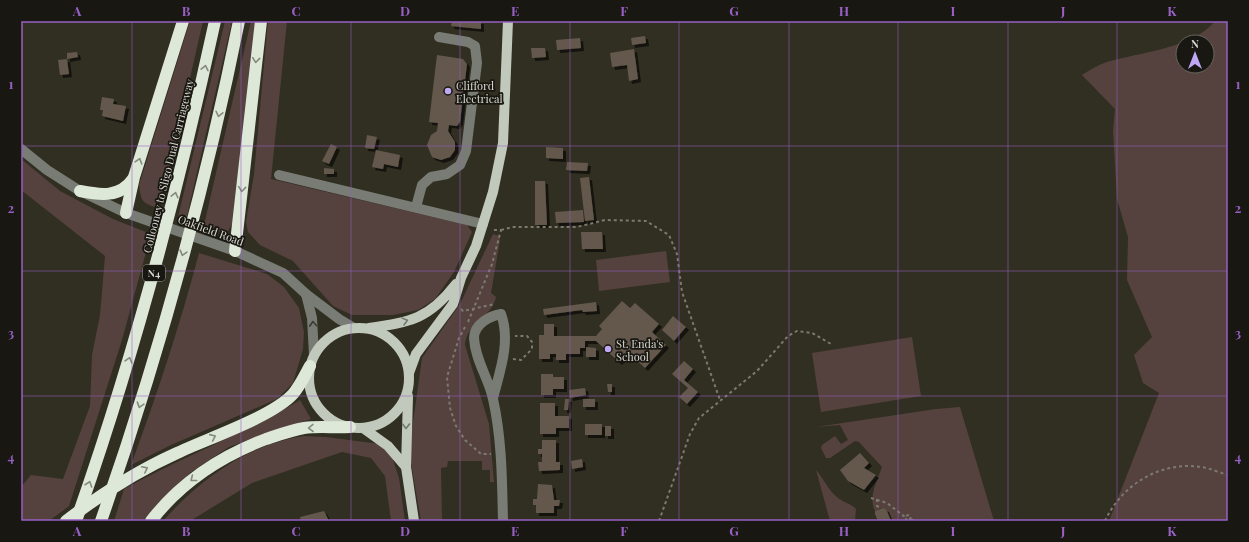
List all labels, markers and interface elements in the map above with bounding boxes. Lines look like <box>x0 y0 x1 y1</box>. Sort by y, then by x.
text: A <box>72 2 82 19</box>
text: B <box>182 2 191 19</box>
text: C <box>291 2 301 19</box>
text: D <box>400 2 410 19</box>
text: E <box>511 2 519 19</box>
text: F <box>620 2 628 19</box>
text: G <box>729 2 739 19</box>
text: H <box>839 2 849 19</box>
text: I <box>951 2 956 19</box>
text: J <box>1060 2 1066 19</box>
text: K <box>1167 2 1177 19</box>
north arrow <box>1175 34 1215 74</box>
text: N <box>1191 36 1199 51</box>
one-way arrow <box>252 57 261 63</box>
one-way arrow <box>200 65 208 71</box>
text: 1 <box>9 75 14 92</box>
text: 1 <box>1236 75 1241 92</box>
street label: Collooney to Sligo Dual Carriageway <box>139 77 197 255</box>
place label: Clifford Electrical <box>456 78 503 106</box>
marker: Clifford Electrical <box>443 86 453 96</box>
one-way arrow <box>216 111 224 117</box>
one-way arrow <box>134 158 143 165</box>
one-way arrow <box>238 186 247 192</box>
one-way arrow <box>170 192 179 199</box>
text: 2 <box>8 199 15 216</box>
text: 2 <box>1235 199 1242 216</box>
street label: Oakfield Road <box>176 211 247 249</box>
one-way arrow <box>179 250 188 257</box>
road number: N4 <box>143 265 165 281</box>
one-way arrow <box>402 318 408 326</box>
one-way arrow <box>308 321 317 327</box>
text: 3 <box>8 324 14 341</box>
text: 3 <box>1235 324 1241 341</box>
place label: St. Enda's School <box>616 336 663 364</box>
marker: St. Enda's School <box>603 344 613 354</box>
one-way arrow <box>124 357 133 364</box>
one-way arrow <box>136 402 145 409</box>
one-way arrow <box>402 423 410 429</box>
one-way arrow <box>308 424 314 432</box>
one-way arrow <box>208 434 216 442</box>
text: 4 <box>8 448 15 465</box>
text: 4 <box>1235 448 1242 465</box>
one-way arrow <box>141 466 148 474</box>
one-way arrow <box>191 474 198 481</box>
one-way arrow <box>84 481 93 488</box>
text: A <box>72 522 82 539</box>
text: B <box>182 522 191 539</box>
text: C <box>291 522 301 539</box>
text: D <box>400 522 410 539</box>
text: E <box>511 522 519 539</box>
text: F <box>620 522 628 539</box>
text: G <box>729 522 739 539</box>
text: H <box>839 522 849 539</box>
text: I <box>951 522 956 539</box>
text: J <box>1060 522 1066 539</box>
text: K <box>1167 522 1177 539</box>

